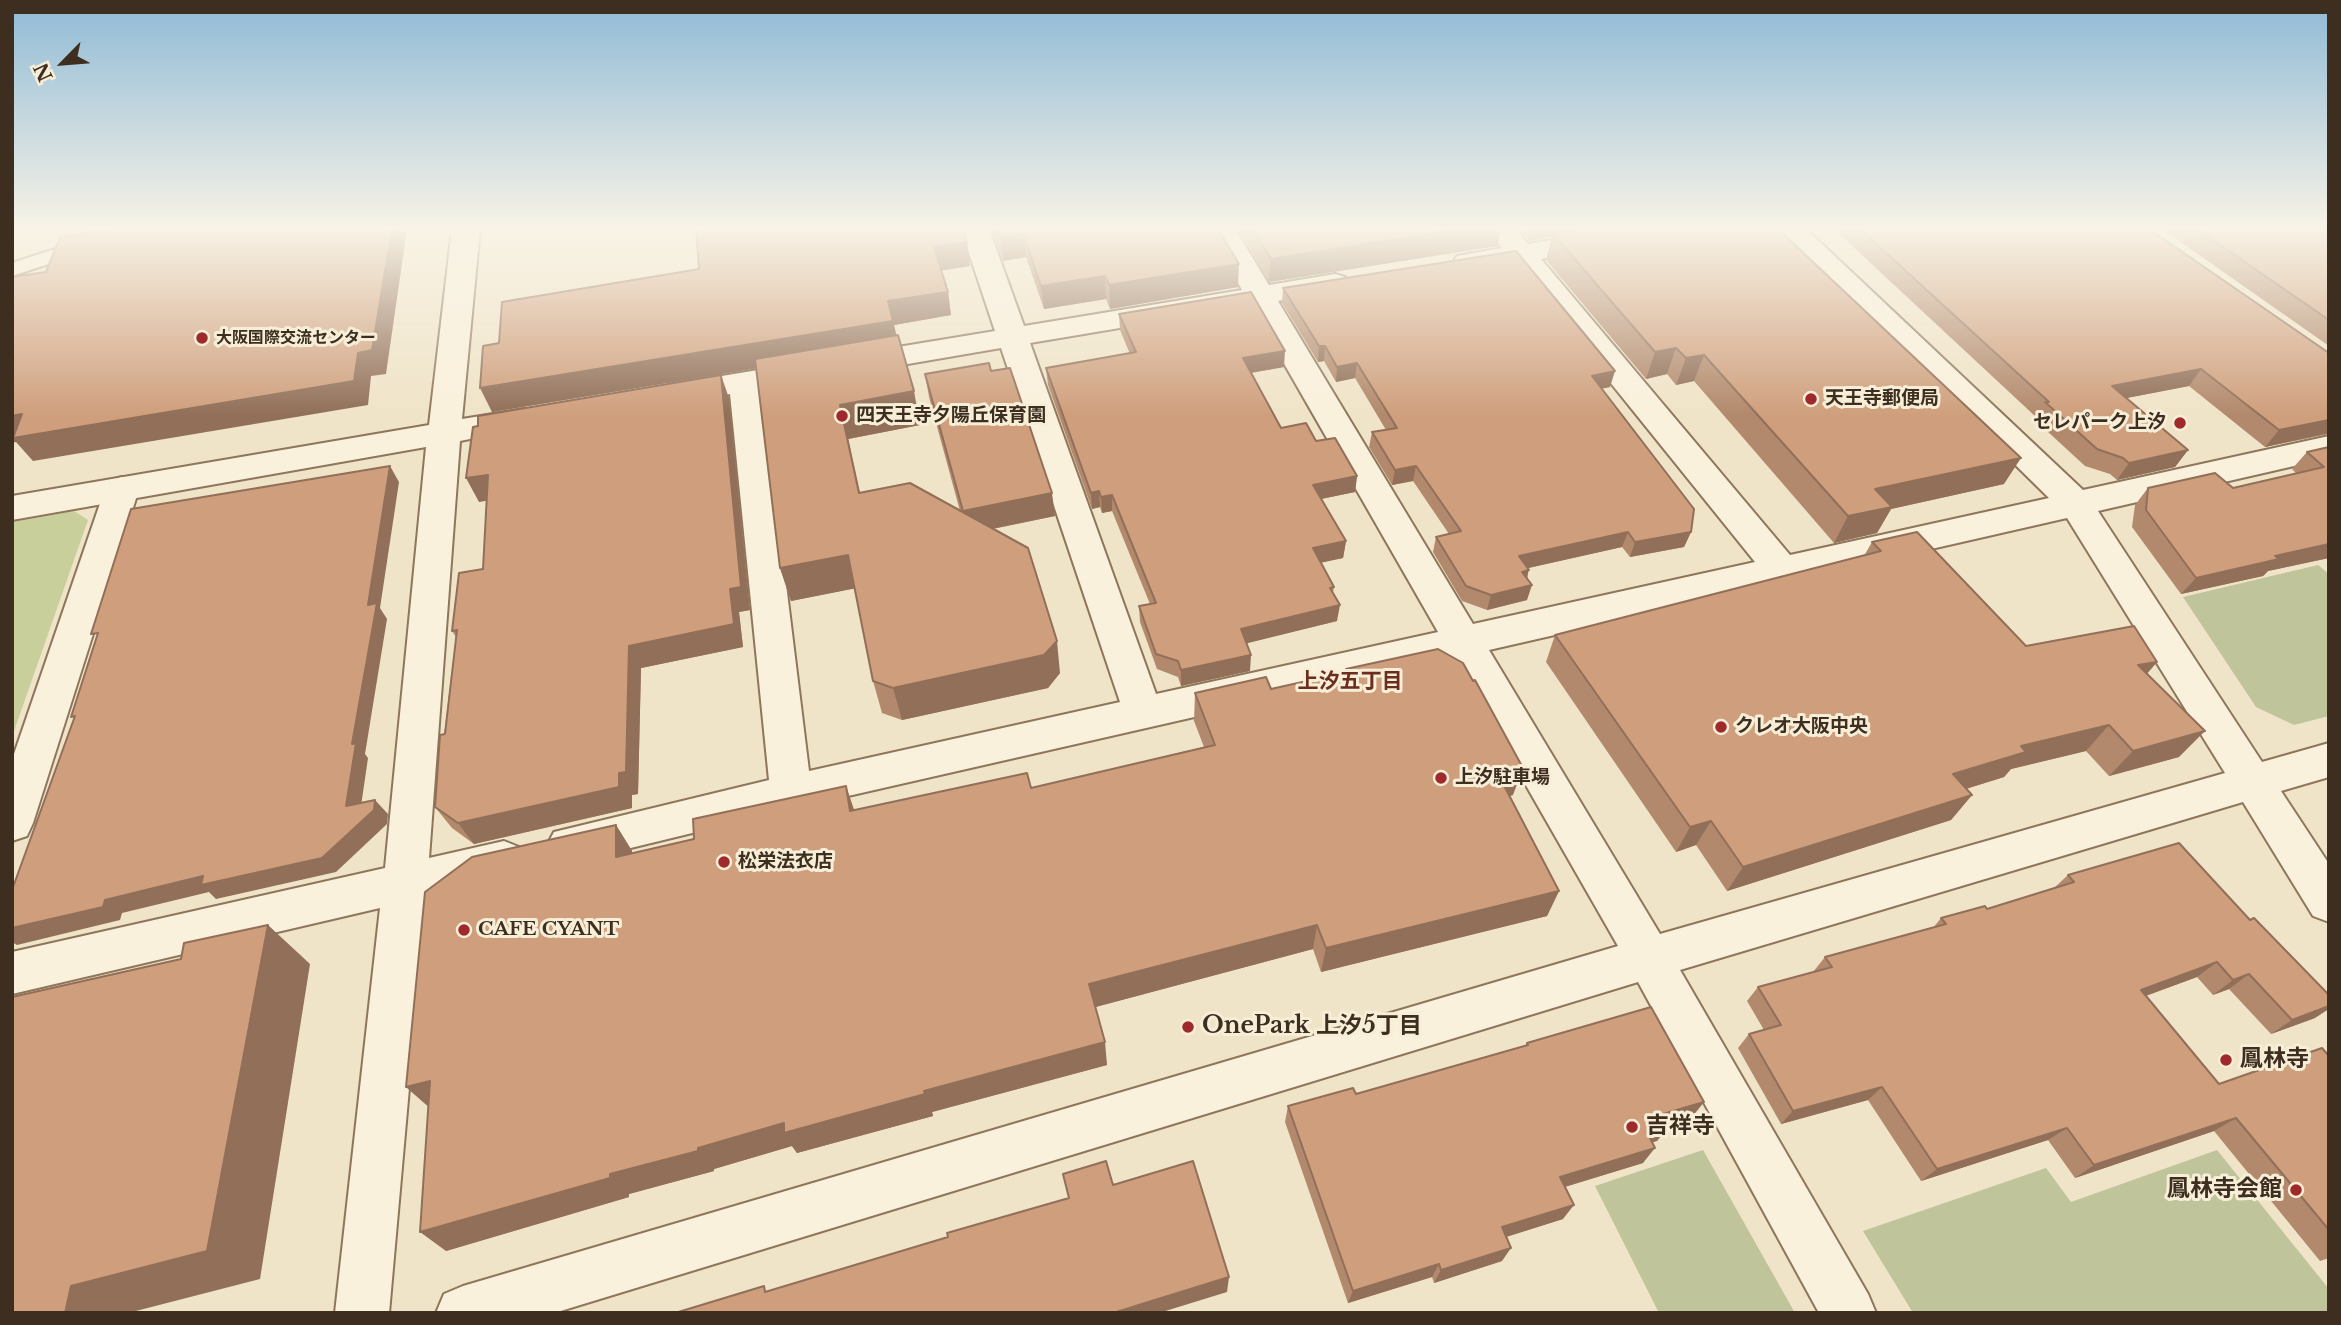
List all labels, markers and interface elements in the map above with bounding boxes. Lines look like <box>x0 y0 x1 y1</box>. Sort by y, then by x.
north arrow <box>28 28 98 98</box>
text: N <box>29 59 58 85</box>
place label: 大阪国際交流センター <box>216 328 376 348</box>
marker: 大阪国際交流センター <box>194 330 210 346</box>
place label: 天王寺郵便局 <box>1825 388 1939 410</box>
marker: 天王寺郵便局 <box>1803 391 1819 407</box>
place label: 四天王寺夕陽丘保育園 <box>856 405 1046 427</box>
marker: 四天王寺夕陽丘保育園 <box>834 408 850 424</box>
place label: セレパーク上汐 <box>2033 412 2166 434</box>
marker: セレパーク上汐 <box>2172 415 2188 431</box>
district label: 上汐五丁目 <box>1298 669 1402 695</box>
place label: クレオ大阪中央 <box>1735 716 1868 738</box>
marker: クレオ大阪中央 <box>1713 719 1729 735</box>
place label: 上汐駐車場 <box>1455 767 1550 789</box>
marker: 上汐駐車場 <box>1433 770 1449 786</box>
place label: 松栄法衣店 <box>738 851 833 873</box>
marker: 松栄法衣店 <box>716 854 732 870</box>
place label: CAFE CYANT <box>478 919 619 941</box>
marker: CAFE CYANT <box>456 922 472 938</box>
place label: OnePark 上汐5丁目 <box>1202 1013 1422 1041</box>
marker: OnePark 上汐5丁目 <box>1180 1019 1196 1035</box>
place label: 鳳林寺 <box>2240 1046 2309 1074</box>
marker: 鳳林寺 <box>2218 1052 2234 1068</box>
place label: 吉祥寺 <box>1646 1113 1715 1141</box>
marker: 吉祥寺 <box>1624 1119 1640 1135</box>
place label: 鳳林寺会館 <box>2167 1176 2282 1204</box>
marker: 鳳林寺会館 <box>2288 1182 2304 1198</box>

